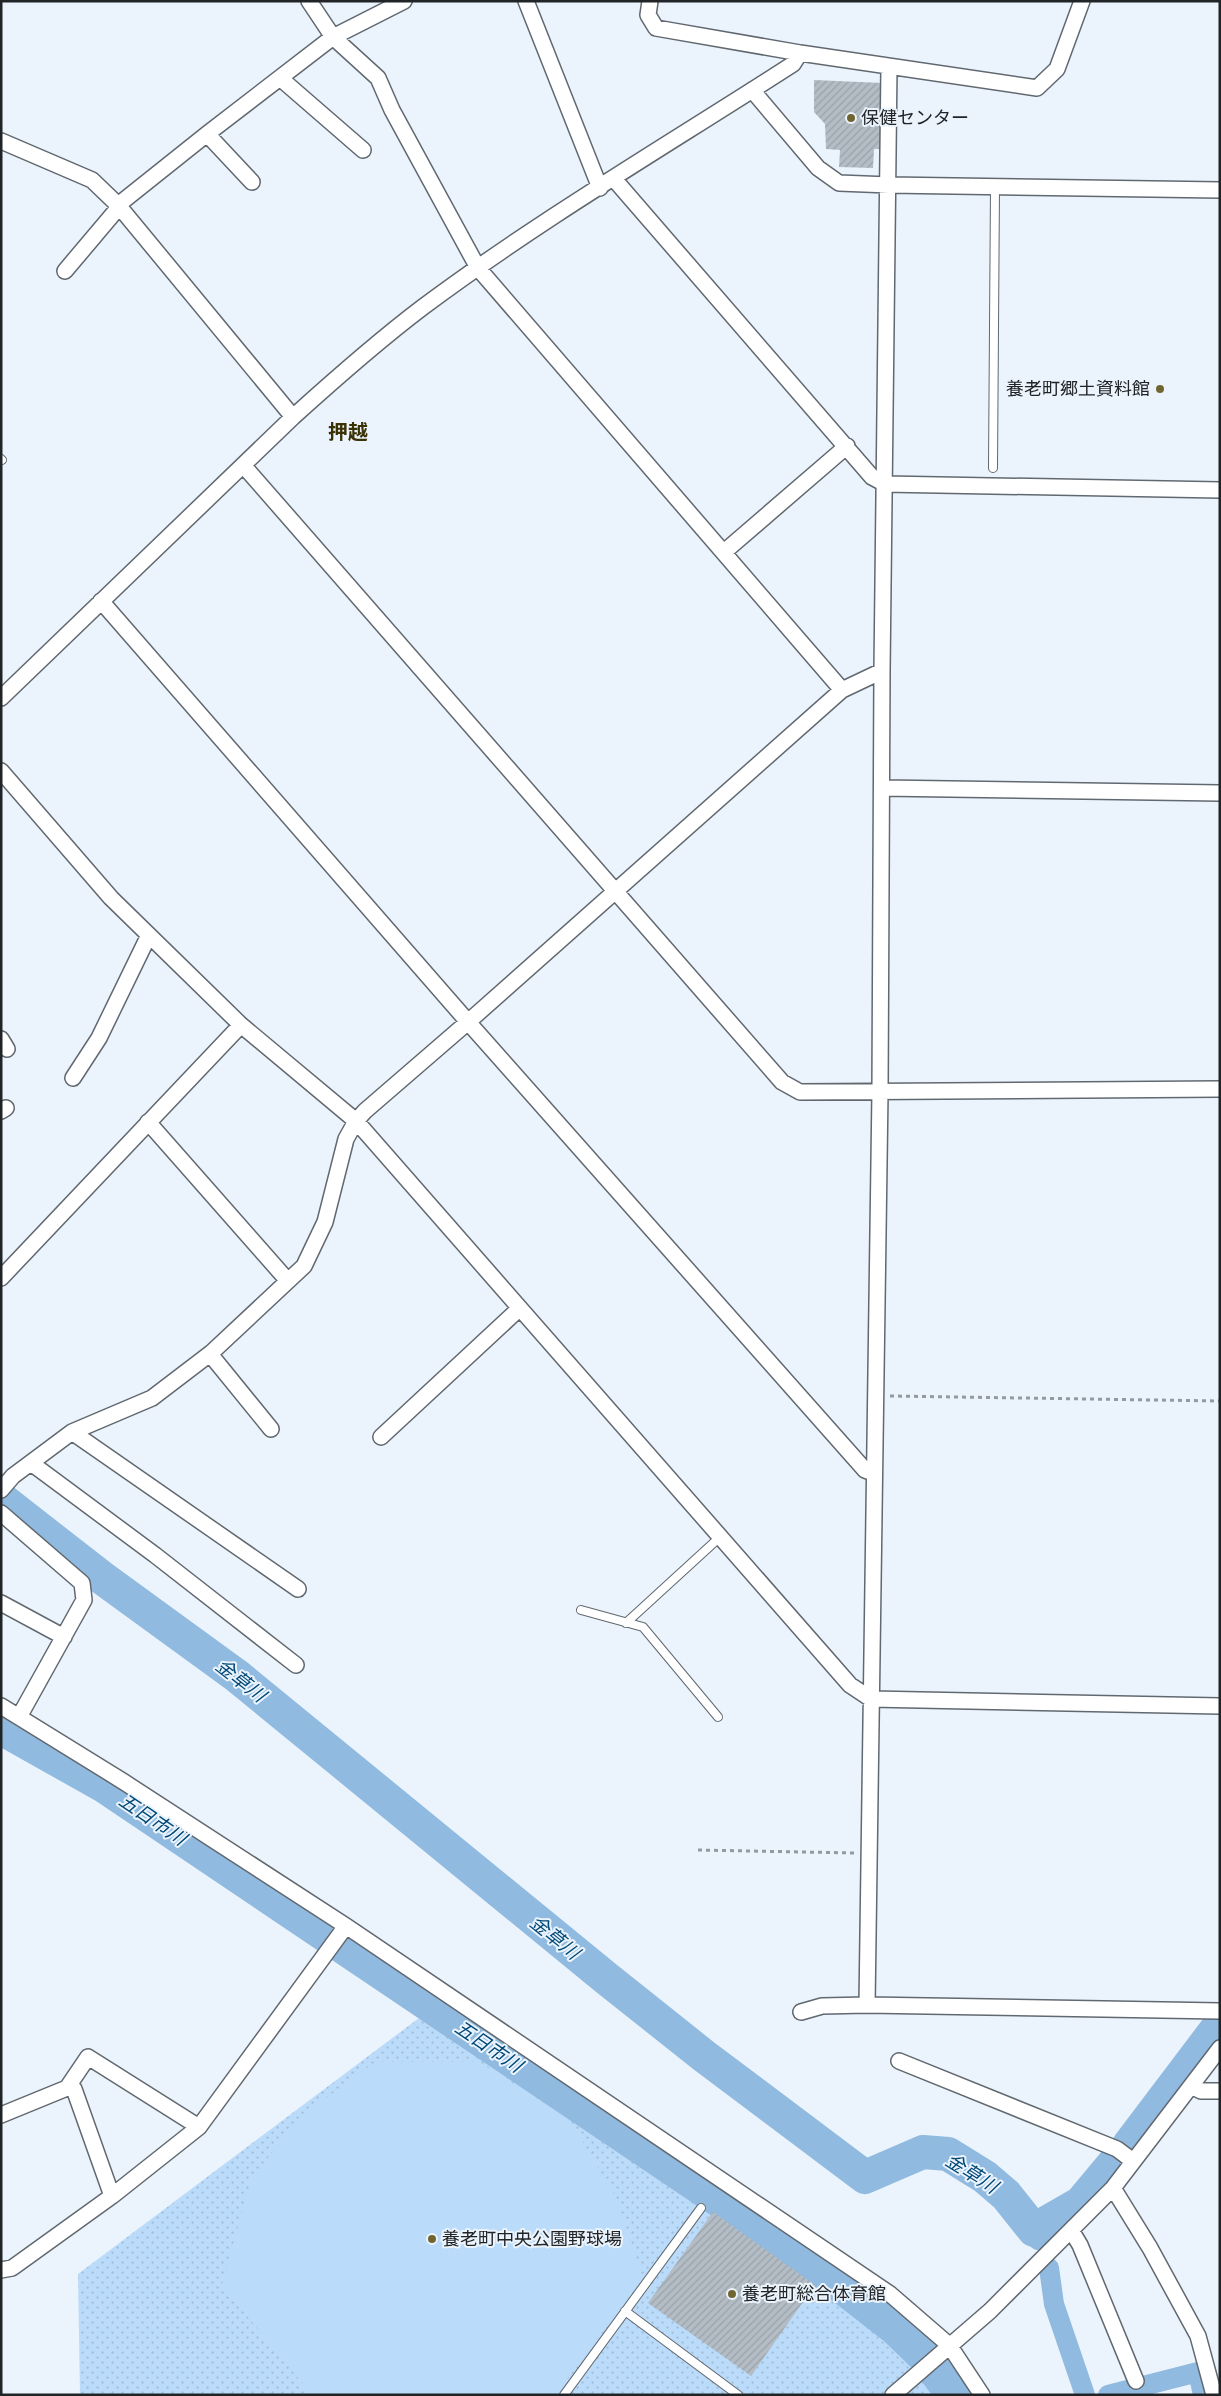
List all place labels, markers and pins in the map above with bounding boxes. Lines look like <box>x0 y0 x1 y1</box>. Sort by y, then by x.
place label: 保健センター <box>861 105 969 129</box>
marker: 保健センター <box>845 112 857 124</box>
place label: 養老町郷土資料館 <box>1006 376 1150 400</box>
marker: 養老町郷土資料館 <box>1154 383 1166 395</box>
place label: 養老町中央公園野球場 <box>442 2226 622 2250</box>
marker: 養老町中央公園野球場 <box>426 2233 438 2245</box>
place label: 養老町総合体育館 <box>742 2281 886 2305</box>
marker: 養老町総合体育館 <box>726 2288 738 2300</box>

